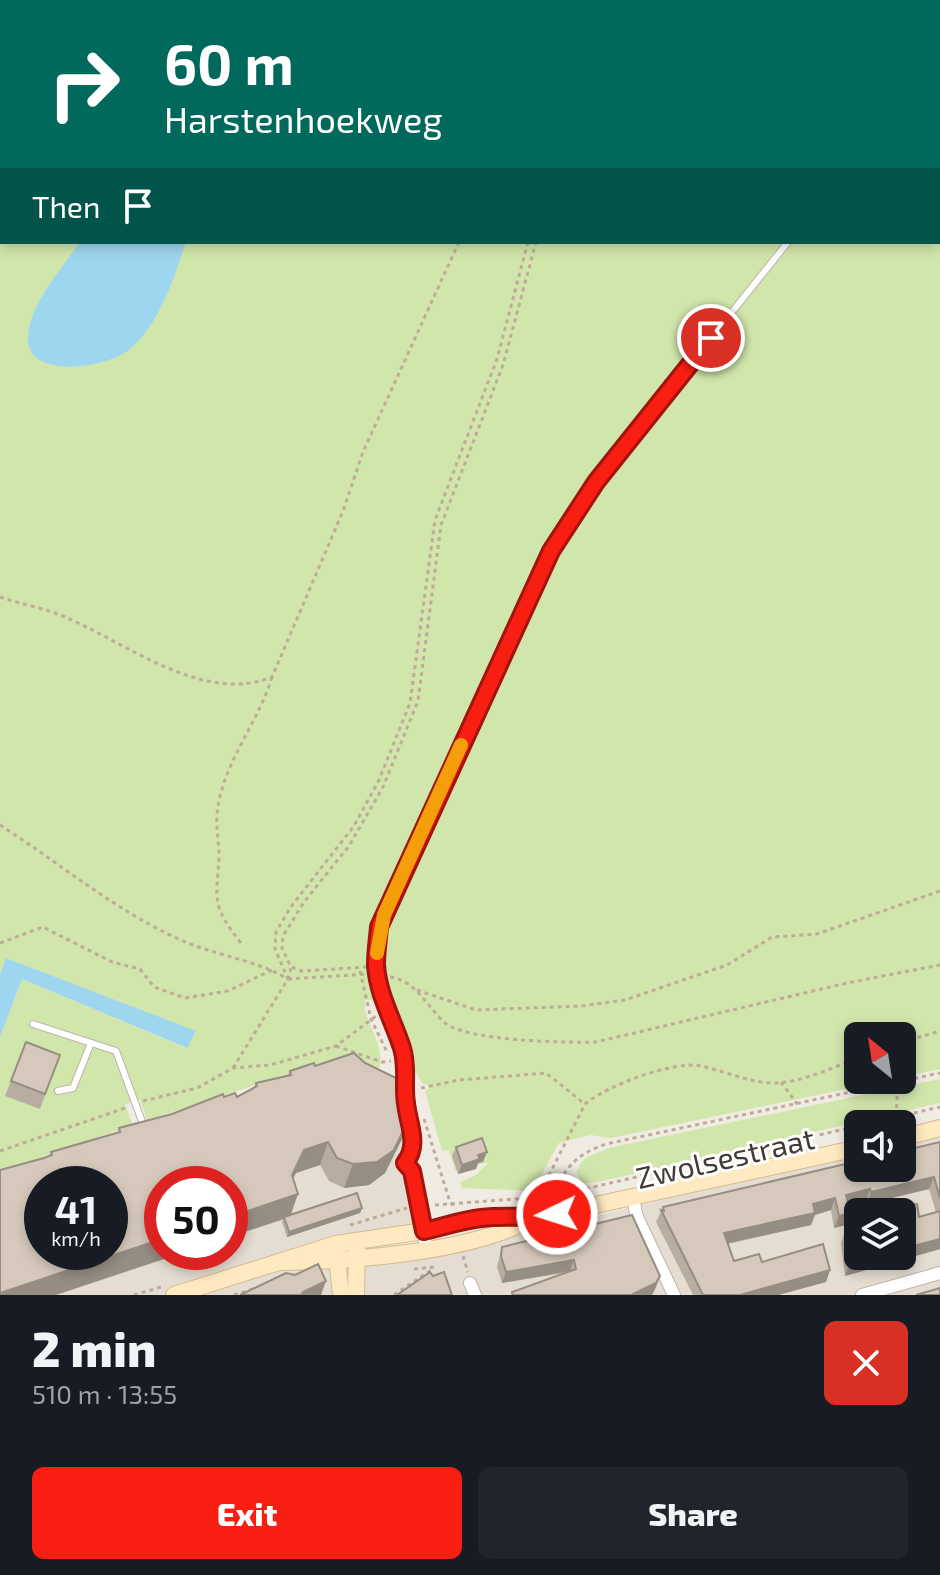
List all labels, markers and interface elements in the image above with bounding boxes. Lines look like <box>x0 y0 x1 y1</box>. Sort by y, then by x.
text: 60 m <box>164 29 294 96</box>
icon: right <box>32 32 136 136</box>
text: Harstenhoekweg <box>164 97 443 140</box>
icon: arrive <box>116 184 160 228</box>
text: Then <box>32 188 100 224</box>
pin <box>677 304 745 372</box>
icon: arrive <box>689 316 733 360</box>
north arrow <box>844 1022 916 1094</box>
map controls <box>844 1022 916 1270</box>
button: sound <box>844 1110 916 1182</box>
street label: Zwolsestraat <box>632 1119 818 1195</box>
speed limit sign: 50 <box>144 1166 248 1270</box>
position arrow <box>515 1172 599 1256</box>
text: 41 <box>55 1184 97 1232</box>
button: layers <box>844 1198 916 1270</box>
text: km/h <box>51 1226 101 1250</box>
text: 2 min <box>32 1319 156 1377</box>
button: close <box>824 1321 908 1405</box>
text: 510 m · 13:55 <box>32 1378 177 1409</box>
button: Exit <box>32 1467 462 1559</box>
button: Share <box>478 1467 908 1559</box>

